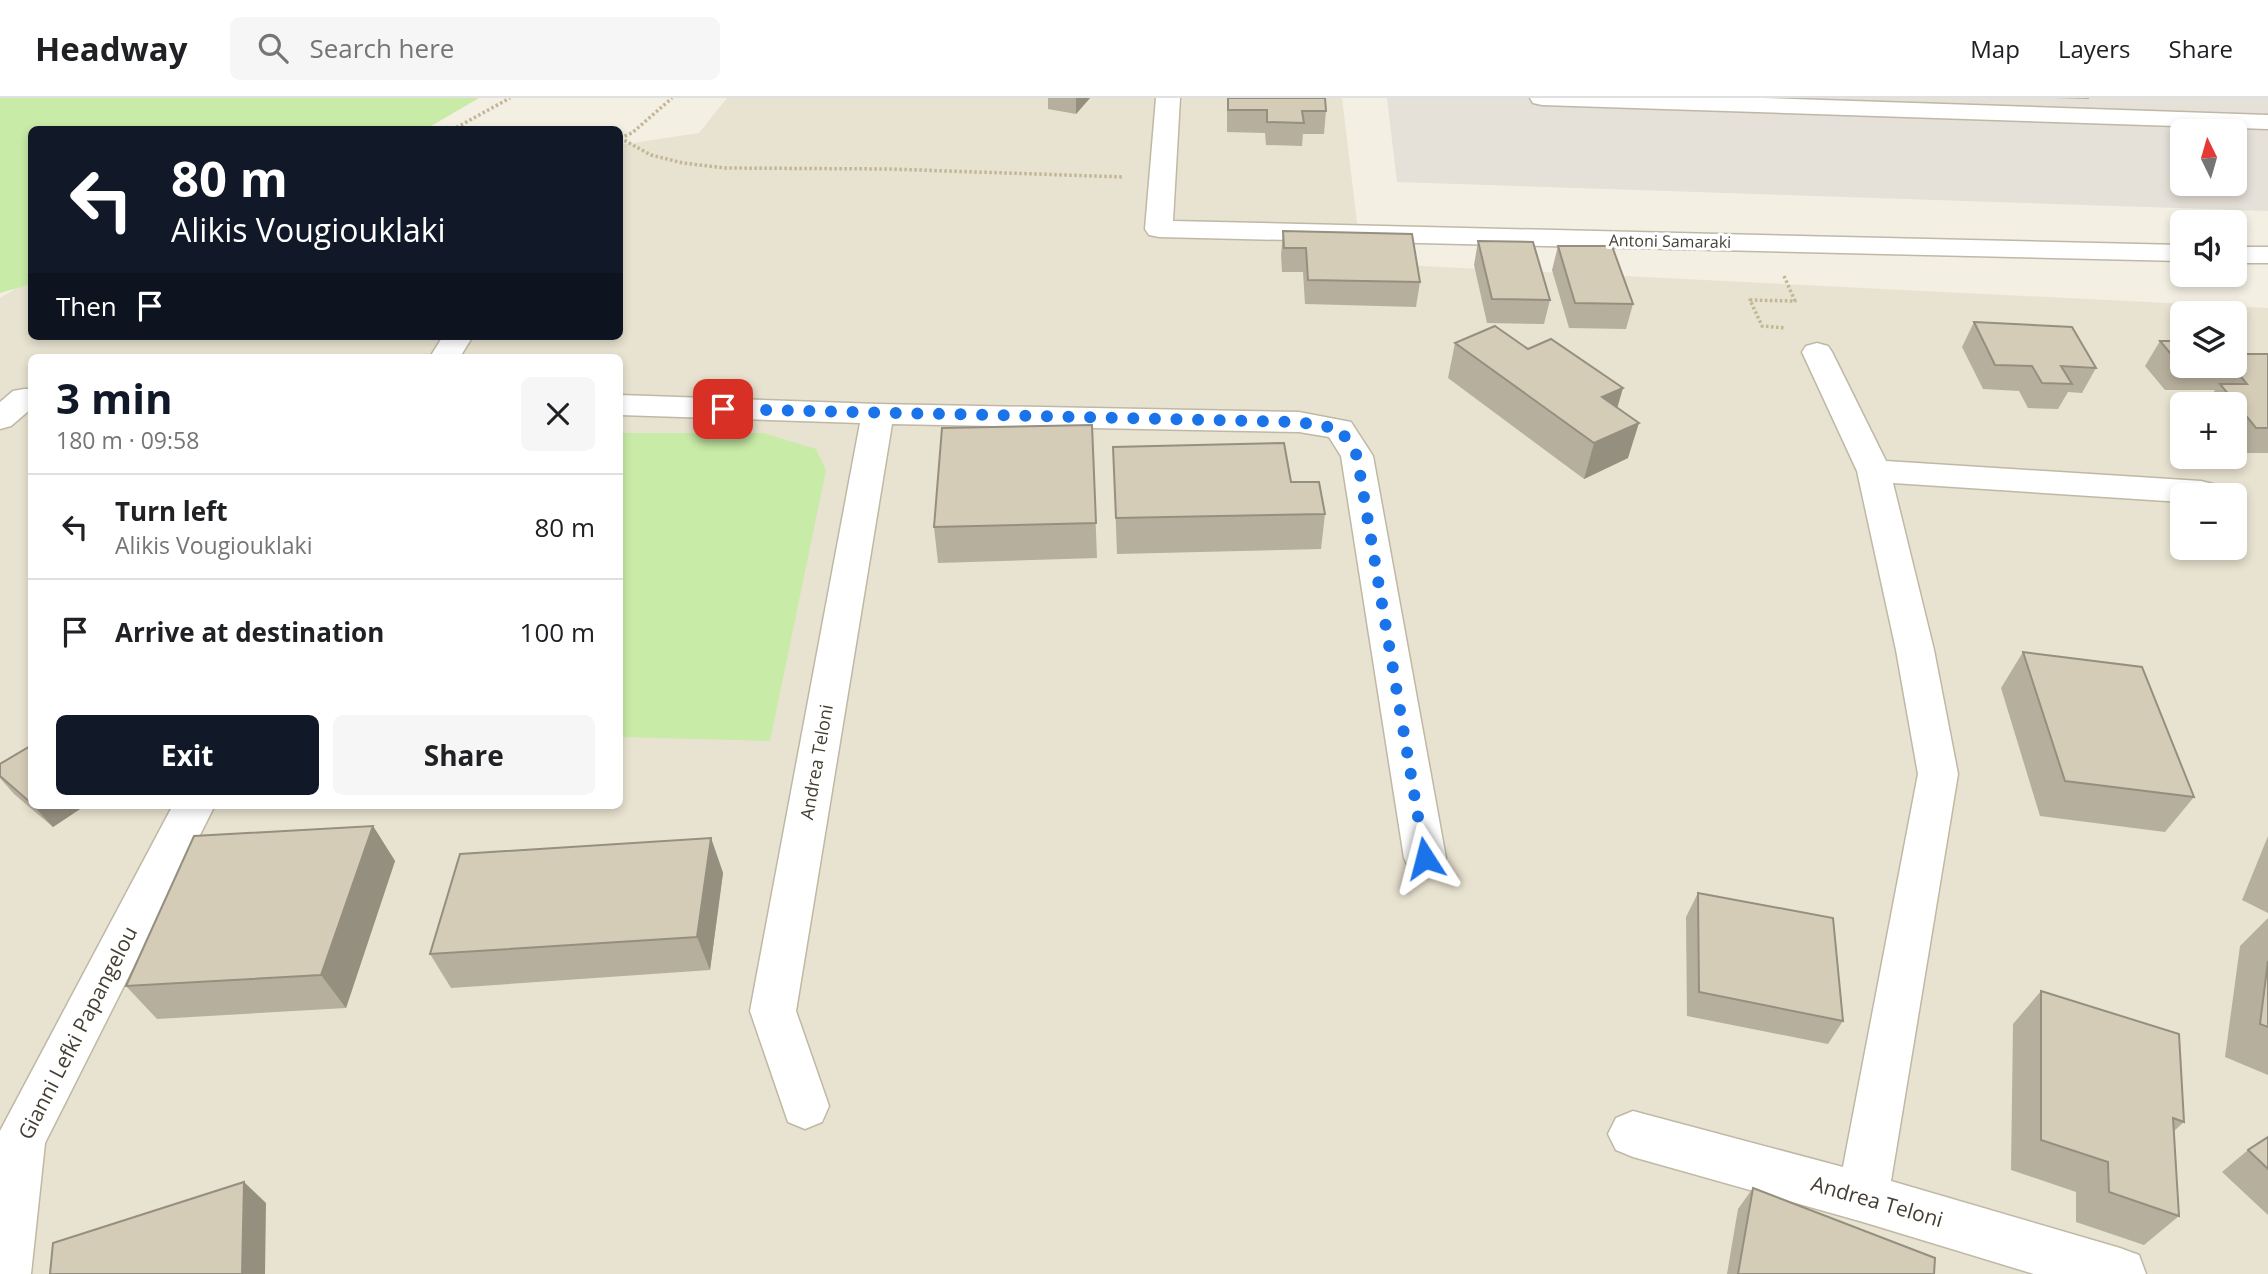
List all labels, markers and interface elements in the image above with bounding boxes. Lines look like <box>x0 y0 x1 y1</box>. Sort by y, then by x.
search box <box>230 17 720 80</box>
text: Headway <box>35 26 188 71</box>
icon: search <box>254 29 292 67</box>
text: Search here <box>310 30 454 66</box>
text: Map <box>1970 32 2020 65</box>
text: Layers <box>2058 32 2131 65</box>
text: Share <box>2169 32 2233 65</box>
north arrow <box>2170 119 2247 196</box>
map controls <box>2170 119 2247 560</box>
text: 80 m <box>171 145 288 211</box>
icon: left <box>56 154 147 245</box>
text: Alikis Vougiouklaki <box>171 208 446 251</box>
button: sound <box>2170 210 2247 287</box>
street label: Antoni Samaraki <box>1609 229 1731 253</box>
icon: arrive <box>131 287 169 325</box>
text: Then <box>56 288 117 324</box>
button: layers <box>2170 301 2247 378</box>
text: 3 min <box>56 369 173 426</box>
button: close <box>521 377 595 451</box>
pin <box>693 379 753 439</box>
icon: arrive <box>704 390 742 428</box>
button: + <box>2170 392 2247 469</box>
text: 180 m · 09:58 <box>56 424 199 456</box>
button: − <box>2170 483 2247 560</box>
text: Turn left <box>115 493 227 529</box>
icon: left <box>56 508 94 546</box>
text: 80 m <box>534 509 595 545</box>
text: Alikis Vougiouklaki <box>115 529 312 561</box>
icon: arrive <box>56 613 94 651</box>
text: Arrive at destination <box>115 614 384 650</box>
text: 100 m <box>520 614 595 650</box>
street label: Andrea Teloni <box>794 702 838 821</box>
button: Exit <box>56 715 319 795</box>
button: Share <box>333 715 595 795</box>
position arrow <box>1388 821 1462 895</box>
street label: Gianni Lefki Papangelou <box>11 921 143 1144</box>
street label: Andrea Teloni <box>1808 1169 1946 1233</box>

